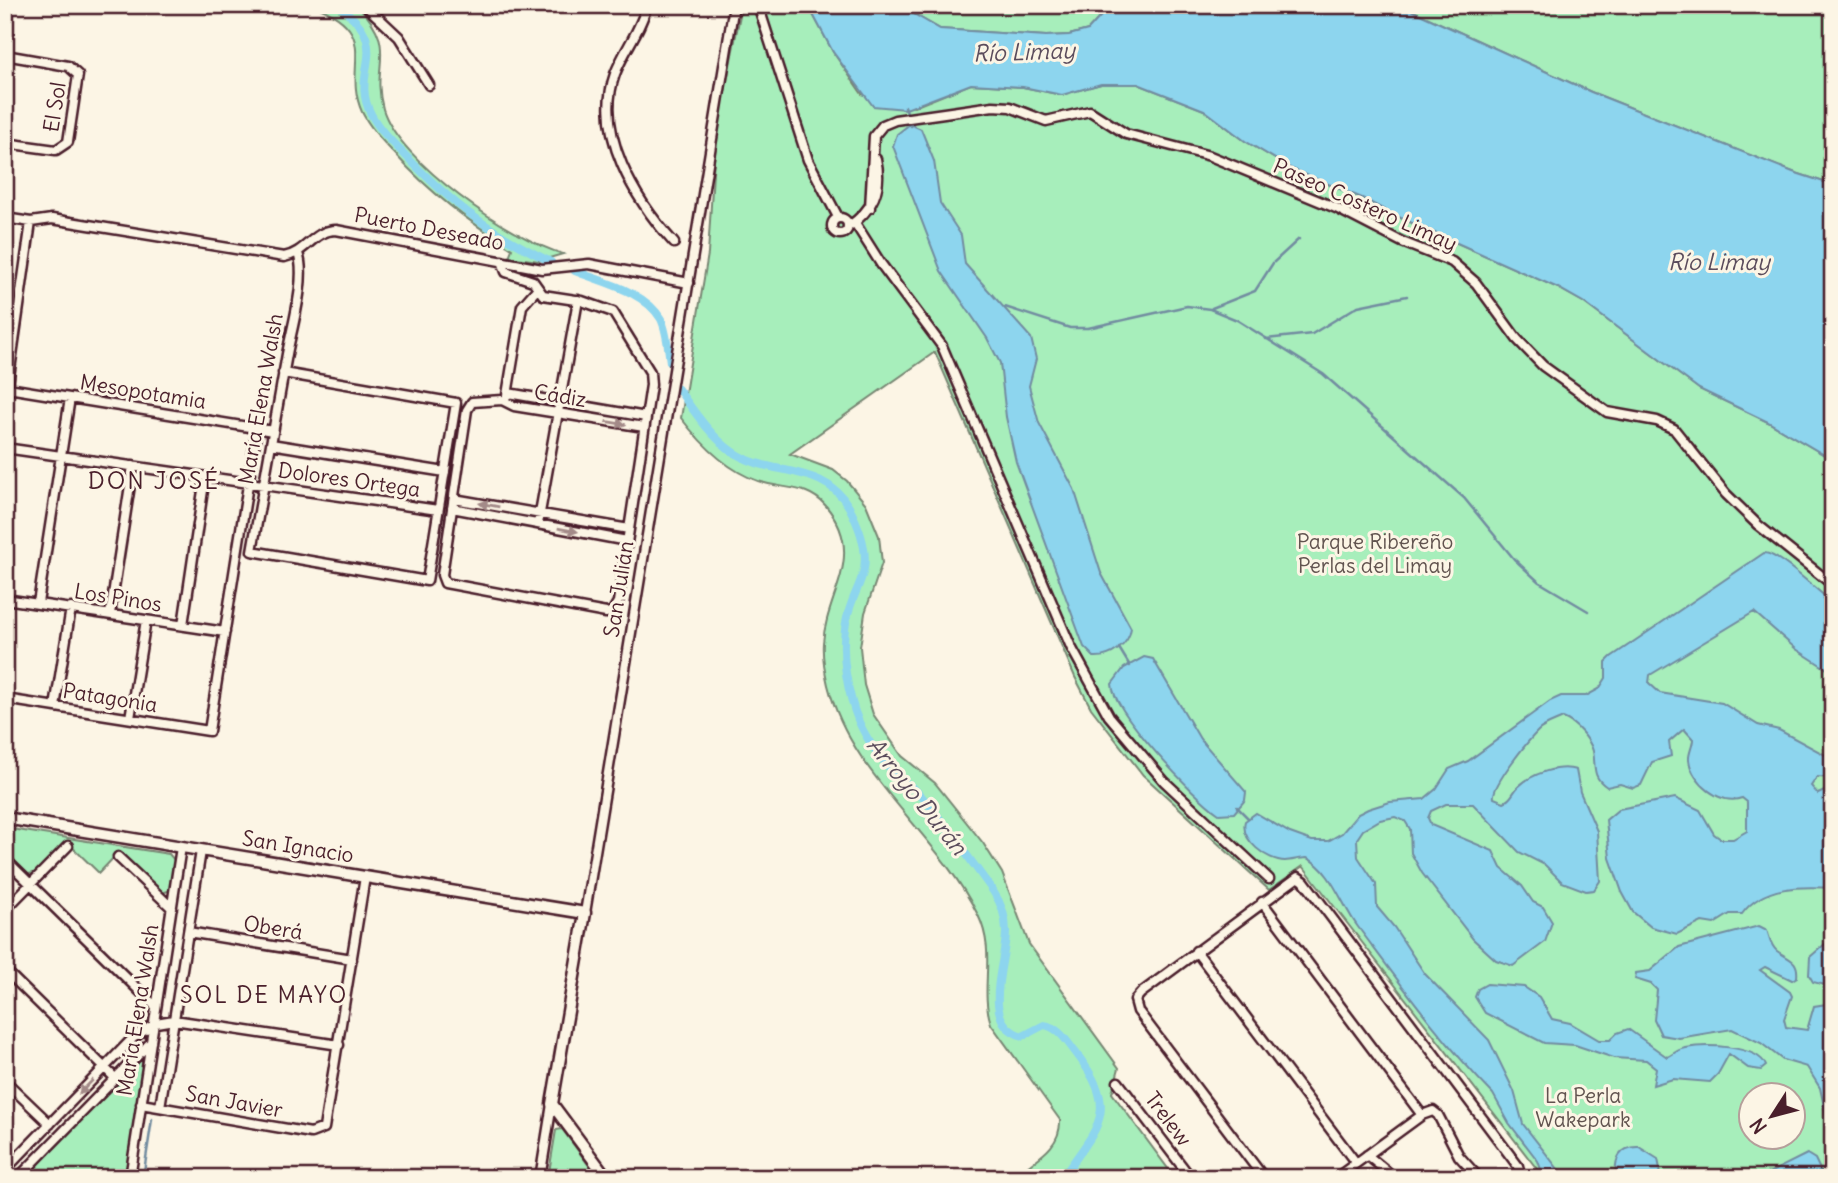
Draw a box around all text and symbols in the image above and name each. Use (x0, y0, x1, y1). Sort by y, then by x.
water label: Río Limay (972, 35, 1077, 68)
street label: El Sol (37, 80, 72, 134)
street label: Paseo Costero Limay (1269, 152, 1461, 257)
street label: Puerto Deseado (352, 201, 506, 256)
water label: Río Limay (1668, 247, 1772, 276)
street label: María Elena Walsh (232, 311, 289, 487)
street label: Mesopotamia (78, 368, 208, 415)
street label: Cádiz (532, 378, 588, 413)
one-way arrow (605, 418, 627, 429)
street label: Dolores Ortega (276, 456, 422, 503)
district label: DON JOSÉ (88, 465, 220, 495)
one-way arrow (478, 499, 500, 510)
one-way arrow (557, 525, 579, 536)
park label: Parque Ribereño Perlas del Limay (1297, 528, 1453, 579)
street label: San Julián (598, 539, 639, 639)
street label: Los Pinos (72, 577, 164, 618)
street label: Patagonia (61, 677, 159, 718)
water label: Arroyo Durán (861, 731, 974, 861)
street label: San Ignacio (240, 824, 356, 869)
street label: Oberá (242, 910, 305, 945)
street label: María Elena Walsh (111, 922, 164, 1098)
district label: SOL DE MAYO (180, 980, 348, 1009)
one-way arrow (78, 1078, 94, 1095)
street label: San Javier (183, 1080, 285, 1123)
park label: La Perla Wakepark (1535, 1082, 1631, 1133)
north arrow (1736, 1082, 1806, 1152)
street label: Trelew (1139, 1086, 1198, 1151)
text: N (1745, 1114, 1772, 1138)

